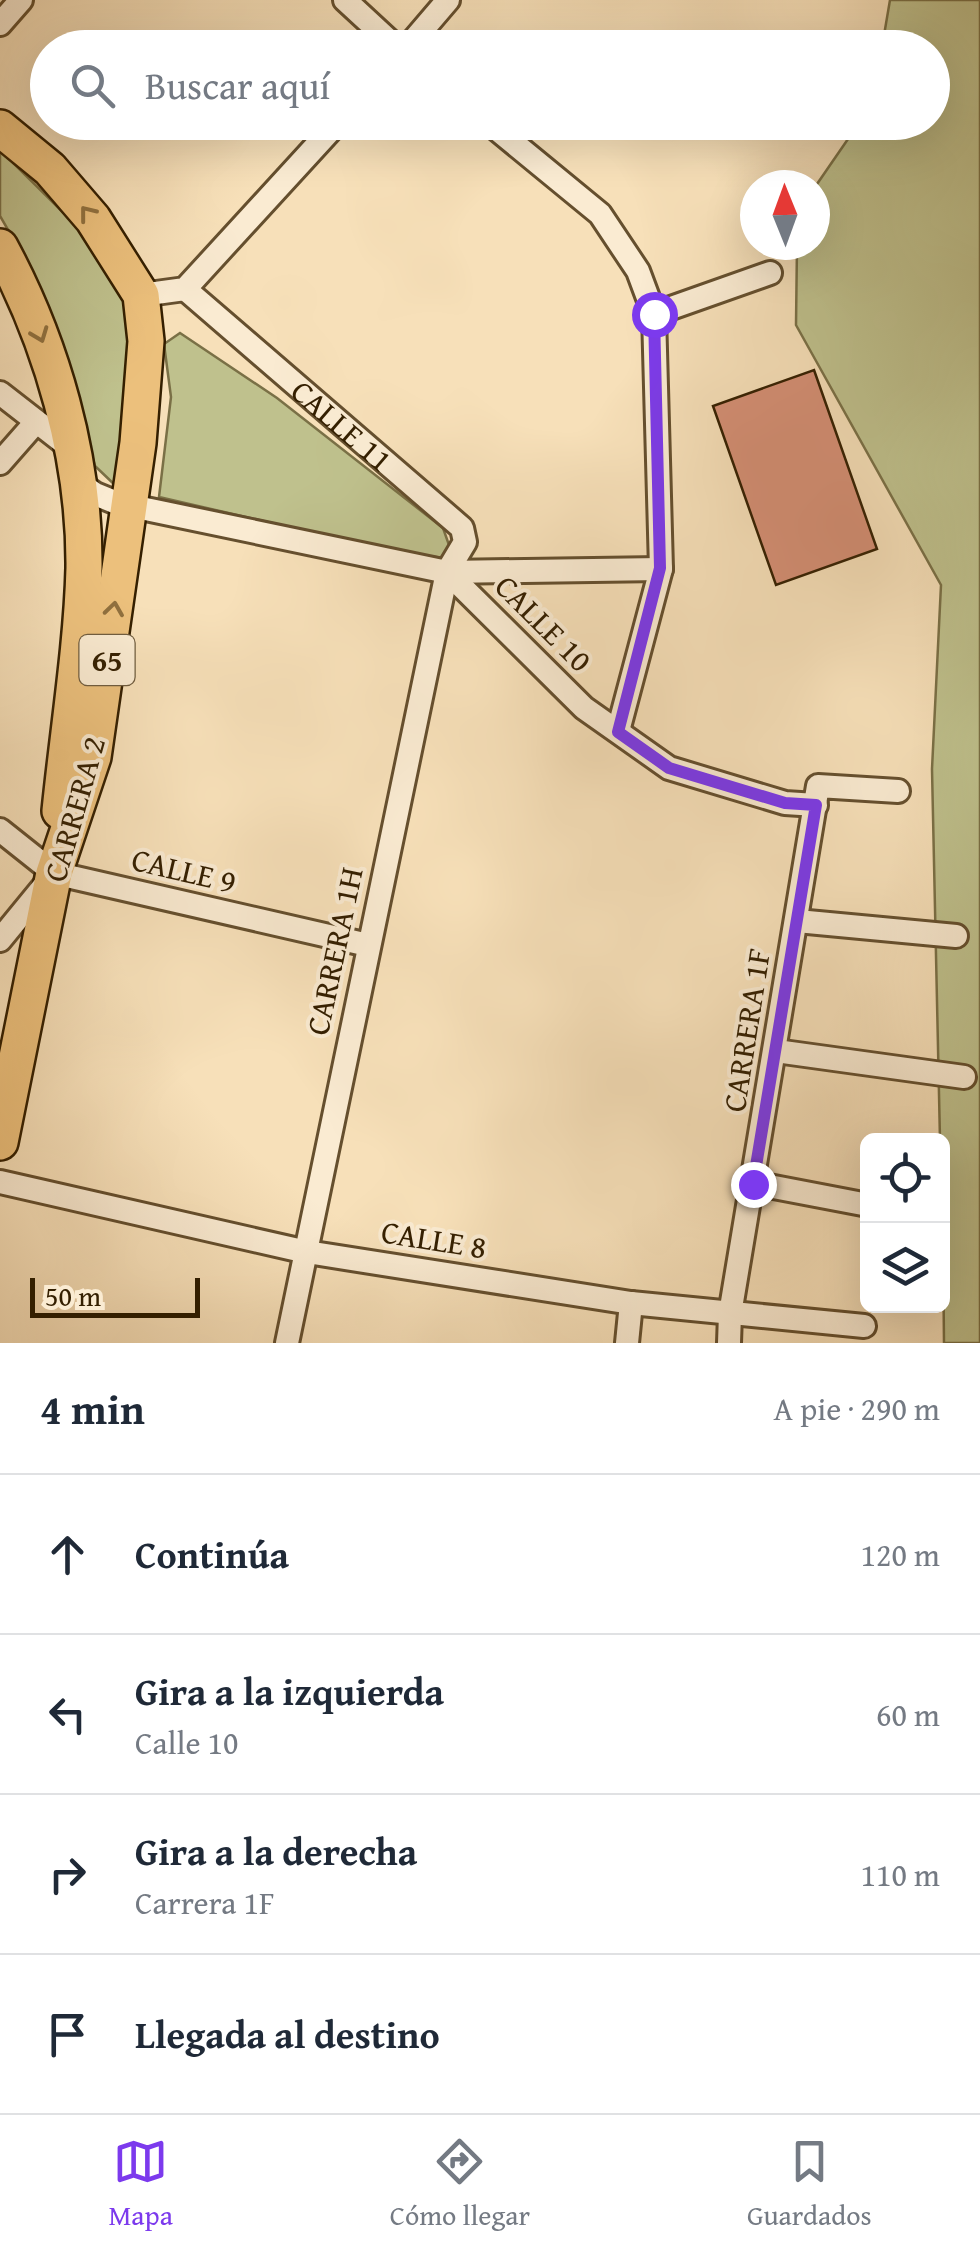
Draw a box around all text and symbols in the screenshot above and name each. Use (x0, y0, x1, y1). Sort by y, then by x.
search box (30, 30, 950, 140)
text: Buscar aquí (145, 57, 330, 113)
icon: search (65, 58, 120, 113)
north arrow (740, 170, 830, 260)
one-way arrow (81, 207, 99, 225)
route start (632, 292, 678, 338)
one-way arrow (28, 326, 49, 343)
street label: CALLE 11 (281, 368, 404, 482)
street label: CALLE 10 (485, 564, 603, 682)
one-way arrow (103, 600, 124, 617)
road number: 65 (80, 635, 134, 685)
street label: CARRERA 2 (31, 731, 117, 887)
street label: CALLE 9 (127, 835, 241, 905)
street label: CARRERA 1H (293, 863, 375, 1039)
street label: CARRERA 1F (710, 945, 782, 1115)
map controls (860, 1133, 950, 1313)
button: locate (860, 1133, 950, 1223)
route end (731, 1162, 777, 1208)
street label: CALLE 8 (378, 1208, 490, 1270)
button: layers (860, 1223, 950, 1313)
scale bar (30, 1273, 200, 1318)
text: 50 m (45, 1275, 101, 1316)
text: 4 min (40, 1378, 145, 1439)
text: A pie · 290 m (773, 1385, 940, 1432)
text: Continúa (135, 1526, 289, 1582)
icon: ahead (40, 1527, 95, 1582)
text: 120 m (861, 1531, 940, 1578)
text: Gira a la izquierda (135, 1663, 444, 1719)
icon: left (40, 1687, 95, 1742)
text: 60 m (876, 1691, 940, 1738)
text: Calle 10 (135, 1719, 238, 1766)
text: Gira a la derecha (135, 1823, 417, 1879)
icon: right (40, 1847, 95, 1902)
text: 110 m (861, 1851, 940, 1898)
text: Carrera 1F (135, 1879, 274, 1926)
text: Llegada al destino (135, 2006, 440, 2062)
icon: arrive (40, 2007, 95, 2062)
tab: Mapa (108, 2134, 173, 2235)
tab: Cómo llegar (390, 2134, 530, 2235)
tab: Guardados (747, 2134, 872, 2235)

